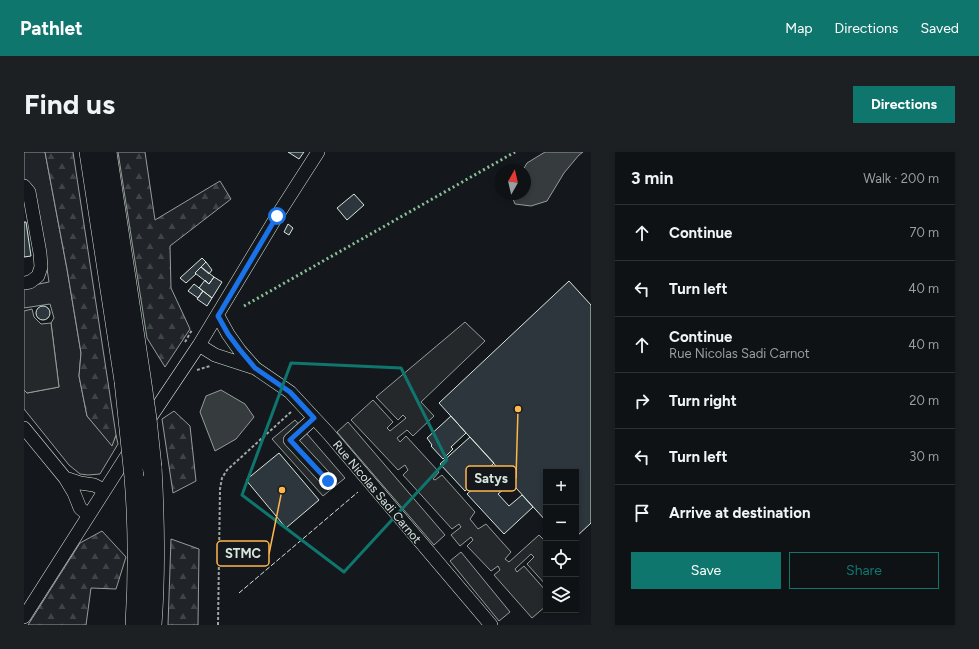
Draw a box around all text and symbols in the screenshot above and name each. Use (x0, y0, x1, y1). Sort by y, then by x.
text: Pathlet (20, 17, 83, 40)
text: Map (785, 20, 813, 37)
text: Directions (835, 20, 898, 37)
text: Saved (920, 20, 959, 37)
button: Directions (853, 86, 955, 123)
text: Find us (24, 87, 115, 121)
north arrow (495, 164, 531, 200)
text: 3 min (631, 168, 673, 188)
text: Walk · 200 m (863, 171, 939, 186)
route start (268, 207, 286, 225)
icon: ahead (631, 222, 653, 244)
text: Continue (669, 224, 732, 242)
text: 70 m (909, 225, 939, 240)
icon: left (631, 278, 653, 300)
text: Turn left (669, 280, 727, 298)
text: 40 m (908, 281, 939, 296)
text: Continue (669, 328, 732, 346)
icon: ahead (631, 334, 653, 356)
text: 40 m (908, 337, 939, 352)
text: Rue Nicolas Sadi Carnot (669, 346, 810, 361)
icon: right (631, 390, 653, 412)
text: Turn right (669, 392, 737, 410)
text: 20 m (909, 393, 939, 408)
street label: Rue Nicolas Sadi Carnot (330, 438, 424, 547)
icon: left (631, 446, 653, 468)
text: Turn left (669, 448, 727, 466)
text: 30 m (909, 449, 939, 464)
callout: Satys (466, 466, 516, 491)
map controls (543, 469, 579, 613)
button: + (543, 469, 579, 505)
text: Satys (474, 471, 508, 486)
route end (319, 472, 337, 490)
icon: arrive (631, 502, 653, 524)
text: Arrive at destination (669, 504, 810, 522)
button: − (543, 505, 579, 541)
callout: STMC (217, 541, 269, 566)
button: locate (543, 541, 579, 577)
text: STMC (225, 546, 262, 561)
button: Save (631, 552, 781, 589)
button: Share (789, 552, 939, 589)
button: layers (543, 577, 579, 613)

